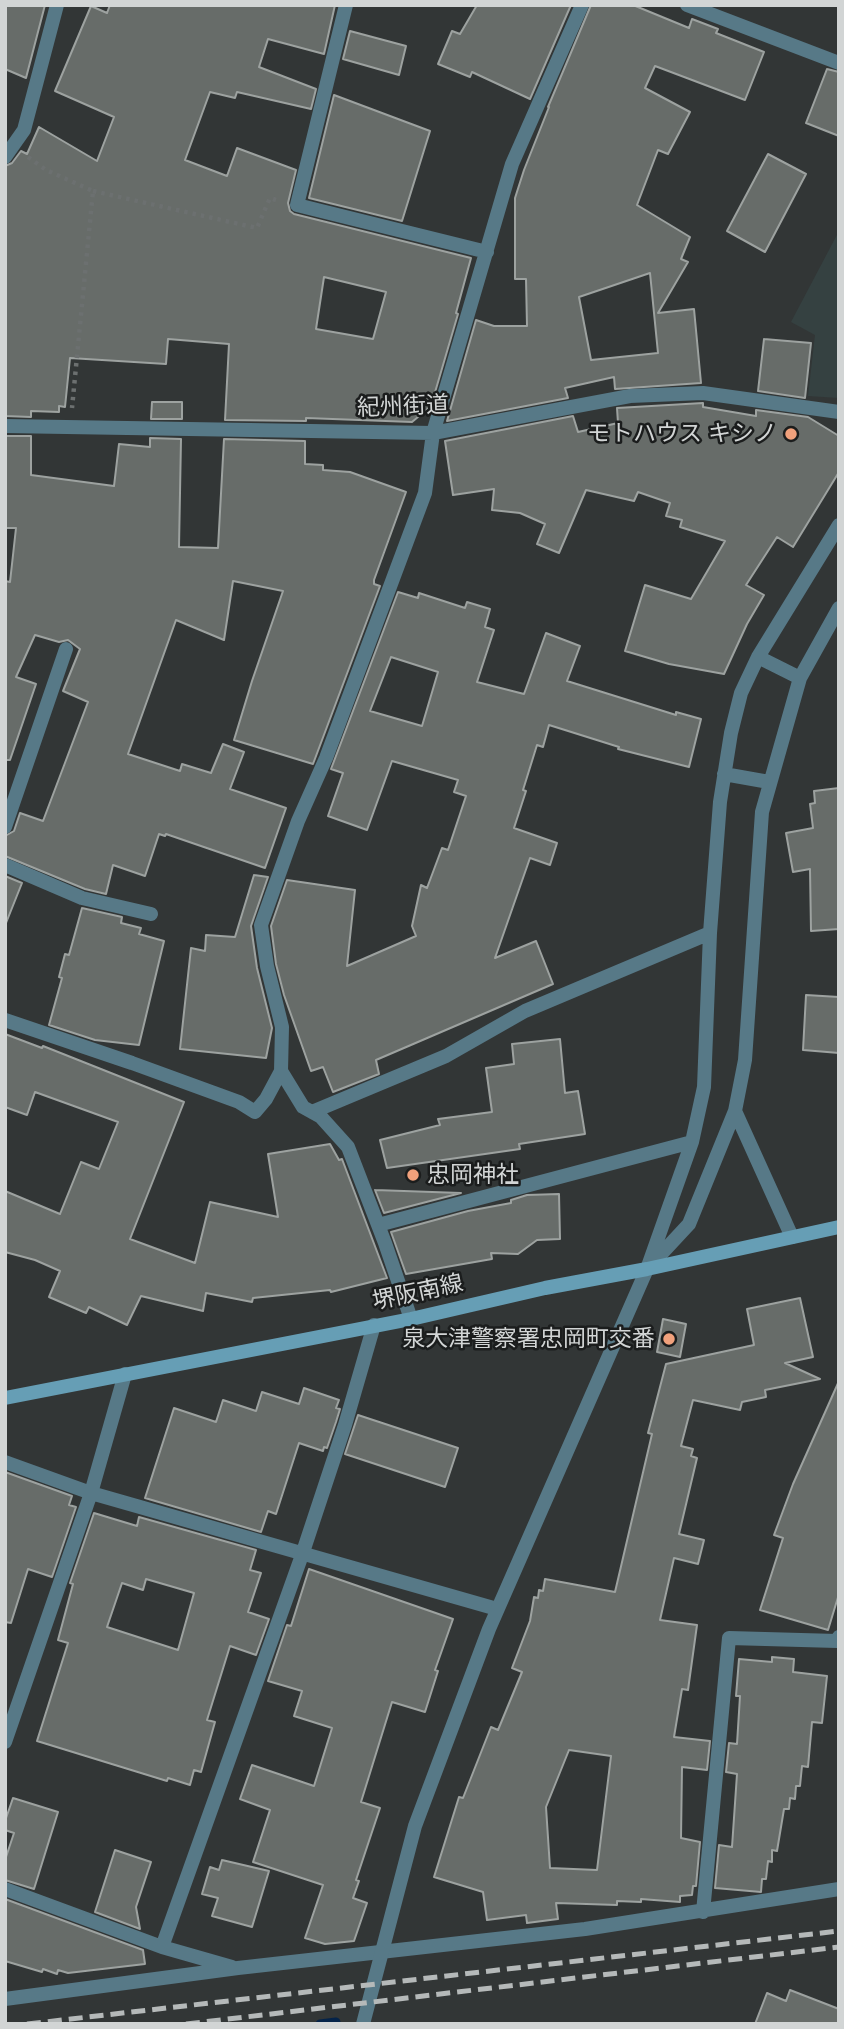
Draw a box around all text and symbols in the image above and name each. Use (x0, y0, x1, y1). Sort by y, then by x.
street label: 紀州街道 (357, 392, 449, 422)
place label: モトハウス キシノ (587, 420, 777, 448)
marker: モトハウス キシノ (783, 426, 799, 442)
place label: 忠岡神社 (427, 1161, 519, 1189)
marker: 忠岡神社 (405, 1167, 421, 1183)
street label: 堺阪南線 (370, 1270, 466, 1316)
place label: 泉大津警察署忠岡町交番 (402, 1325, 655, 1353)
marker: 泉大津警察署忠岡町交番 (661, 1331, 677, 1347)

